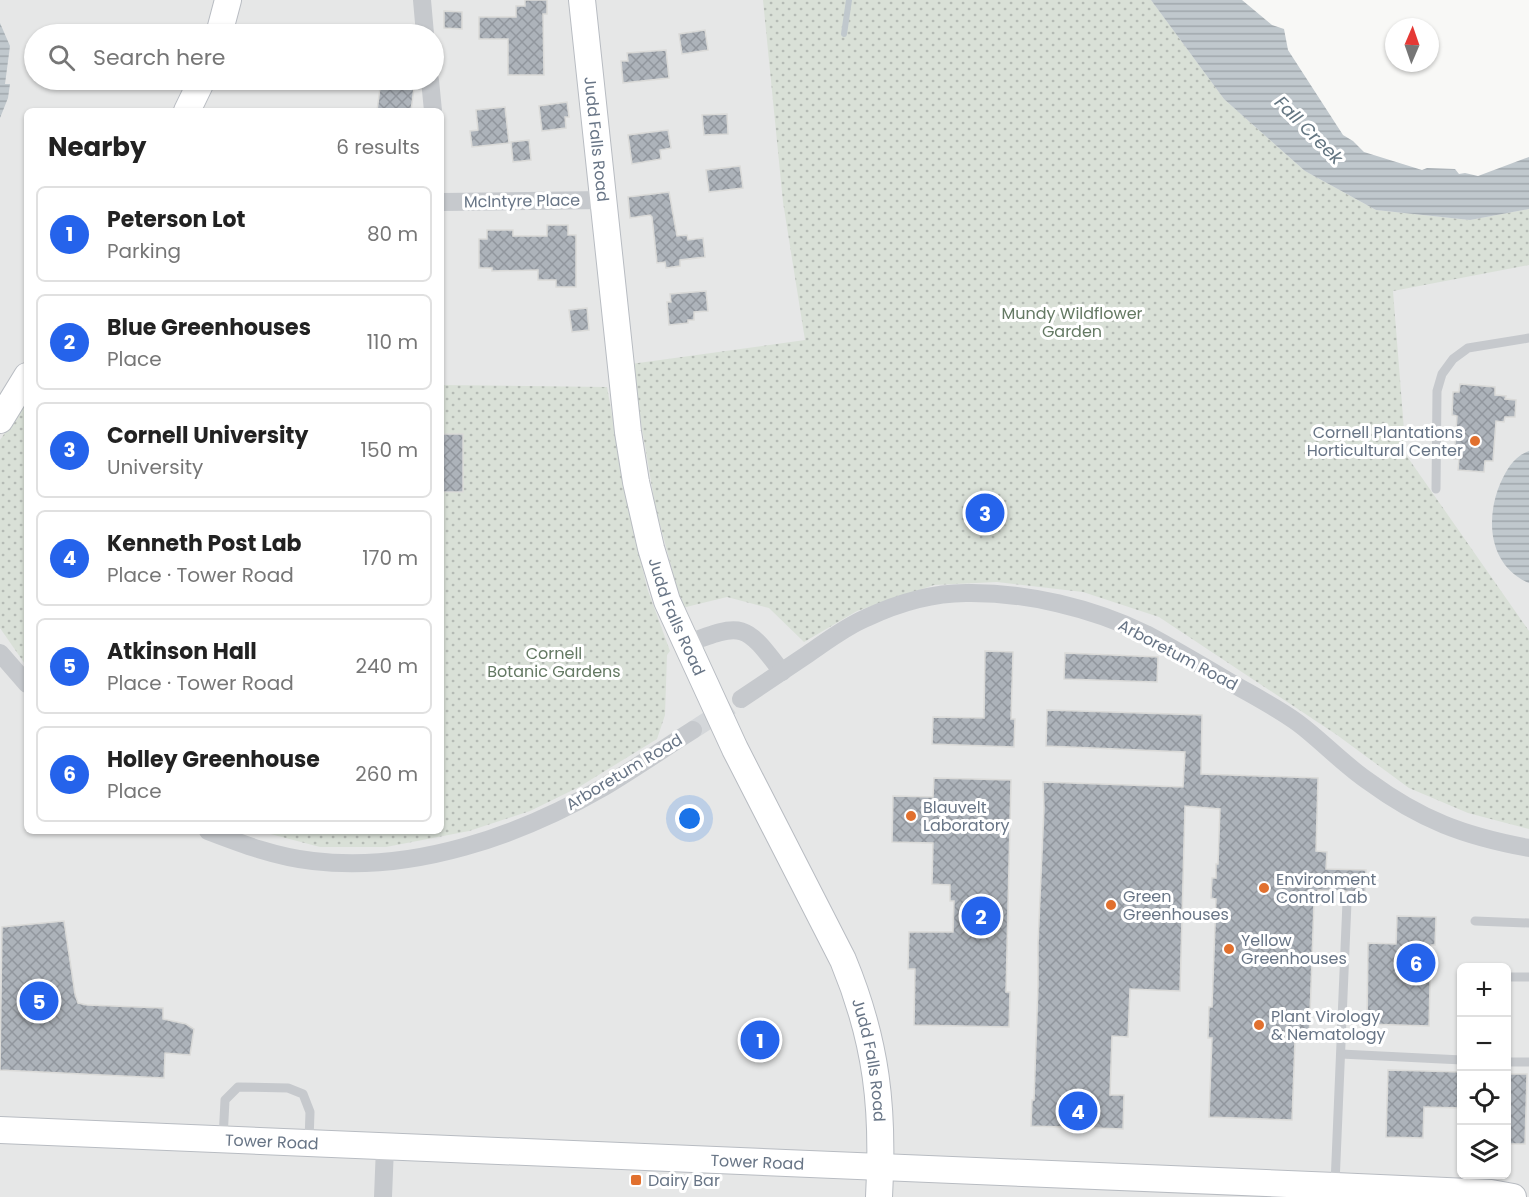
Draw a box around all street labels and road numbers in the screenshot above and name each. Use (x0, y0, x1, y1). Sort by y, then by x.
street label: Judd Falls Road (579, 75, 615, 203)
street label: McIntyre Place (464, 188, 580, 214)
street label: Judd Falls Road (643, 555, 711, 679)
street label: Arboretum Road (1114, 614, 1242, 696)
street label: Arboretum Road (561, 728, 687, 816)
street label: Judd Falls Road (846, 995, 891, 1122)
street label: Tower Road (224, 1128, 319, 1155)
street label: Tower Road (710, 1148, 805, 1175)

